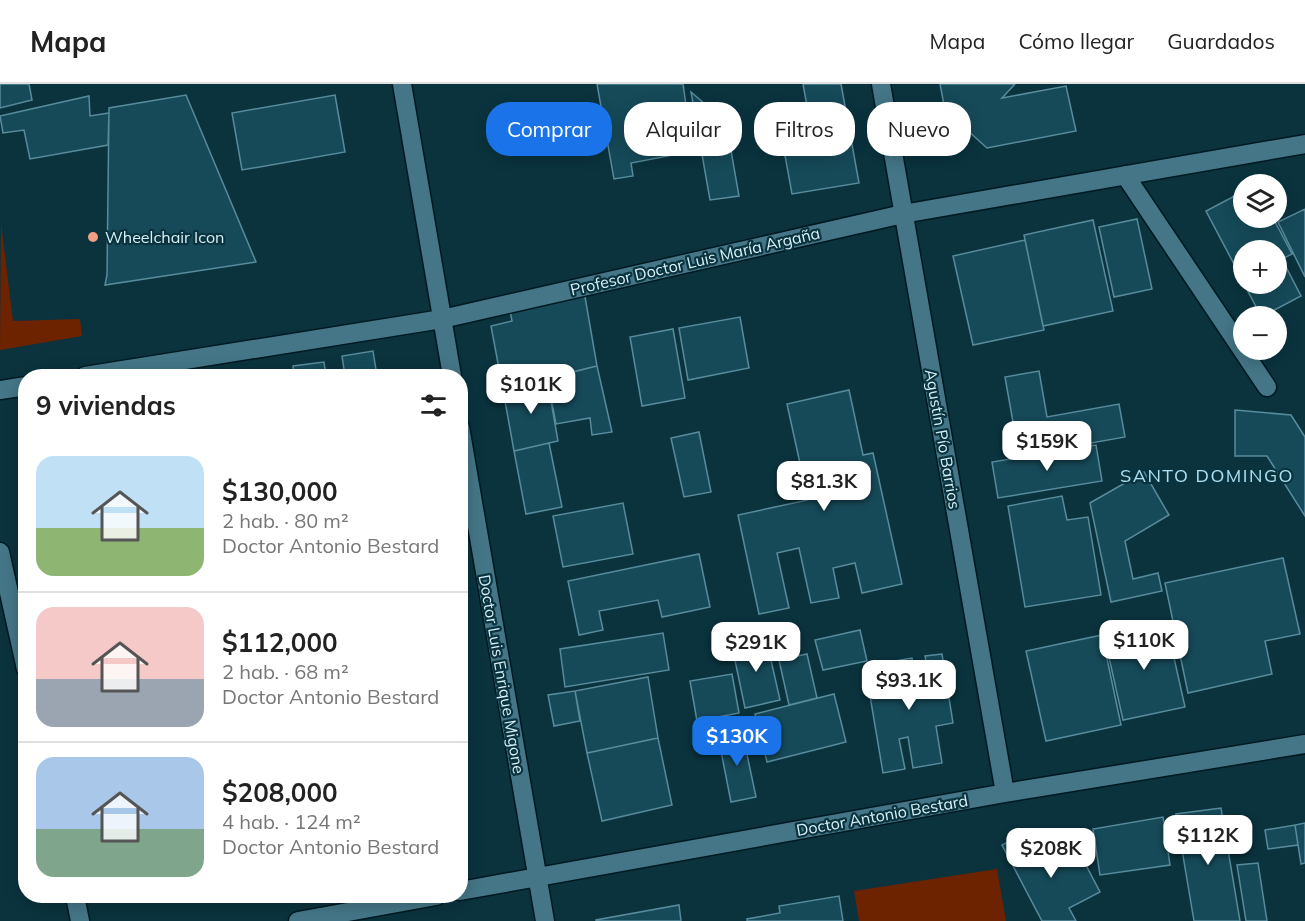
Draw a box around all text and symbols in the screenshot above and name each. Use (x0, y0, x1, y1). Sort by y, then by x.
text: Mapa (30, 24, 106, 59)
text: Mapa (930, 28, 985, 54)
text: Cómo llegar (1018, 28, 1134, 54)
text: Guardados (1167, 28, 1275, 54)
chip: Comprar (486, 102, 612, 156)
chip: Alquilar (624, 102, 742, 156)
chip: Filtros (754, 102, 855, 156)
chip: Nuevo (867, 102, 971, 156)
map controls (1233, 174, 1287, 360)
button: layers (1233, 174, 1287, 228)
street label: Profesor Doctor Luis María Argaña (568, 222, 822, 300)
place label: Wheelchair Icon (105, 227, 225, 247)
marker: Wheelchair Icon (86, 230, 100, 244)
button: + (1233, 240, 1287, 294)
button: − (1233, 306, 1287, 360)
pin: $101K (489, 364, 573, 415)
street label: Agustín Pío Barrios (921, 367, 965, 511)
text: $101K (500, 371, 562, 396)
text: 9 viviendas (36, 389, 176, 422)
icon: filters (417, 389, 450, 422)
pin: $159K (1005, 421, 1089, 472)
text: $159K (1016, 428, 1078, 453)
pin: $81.3K (775, 461, 873, 512)
district label: SANTO DOMINGO (1120, 464, 1294, 487)
text: $81.3K (791, 468, 857, 493)
text: $130,000 (222, 475, 338, 508)
icon: home (84, 480, 156, 552)
text: 2 hab. · 80 m² (222, 508, 349, 533)
text: Doctor Antonio Bestard (222, 533, 439, 558)
street label: Doctor Luis Enrique Migone (475, 573, 529, 775)
pin: $110K (1102, 620, 1186, 671)
pin: $291K (714, 622, 798, 673)
text: $112,000 (222, 626, 338, 659)
text: $110K (1113, 627, 1175, 652)
text: $291K (725, 629, 787, 654)
icon: home (84, 631, 156, 703)
text: 2 hab. · 68 m² (222, 659, 349, 684)
pin: $93.1K (860, 660, 958, 711)
text: $93.1K (876, 667, 942, 692)
text: Doctor Antonio Bestard (222, 684, 439, 709)
pin: $130K (695, 716, 779, 767)
text: $130K (706, 723, 768, 748)
text: $208,000 (222, 776, 338, 809)
icon: home (84, 781, 156, 853)
street label: Doctor Antonio Bestard (795, 790, 969, 840)
text: 4 hab. · 124 m² (222, 809, 361, 834)
pin: $112K (1166, 815, 1250, 866)
text: $112K (1177, 822, 1239, 847)
pin: $208K (1009, 828, 1093, 879)
text: Doctor Antonio Bestard (222, 834, 439, 859)
text: $208K (1020, 835, 1082, 860)

